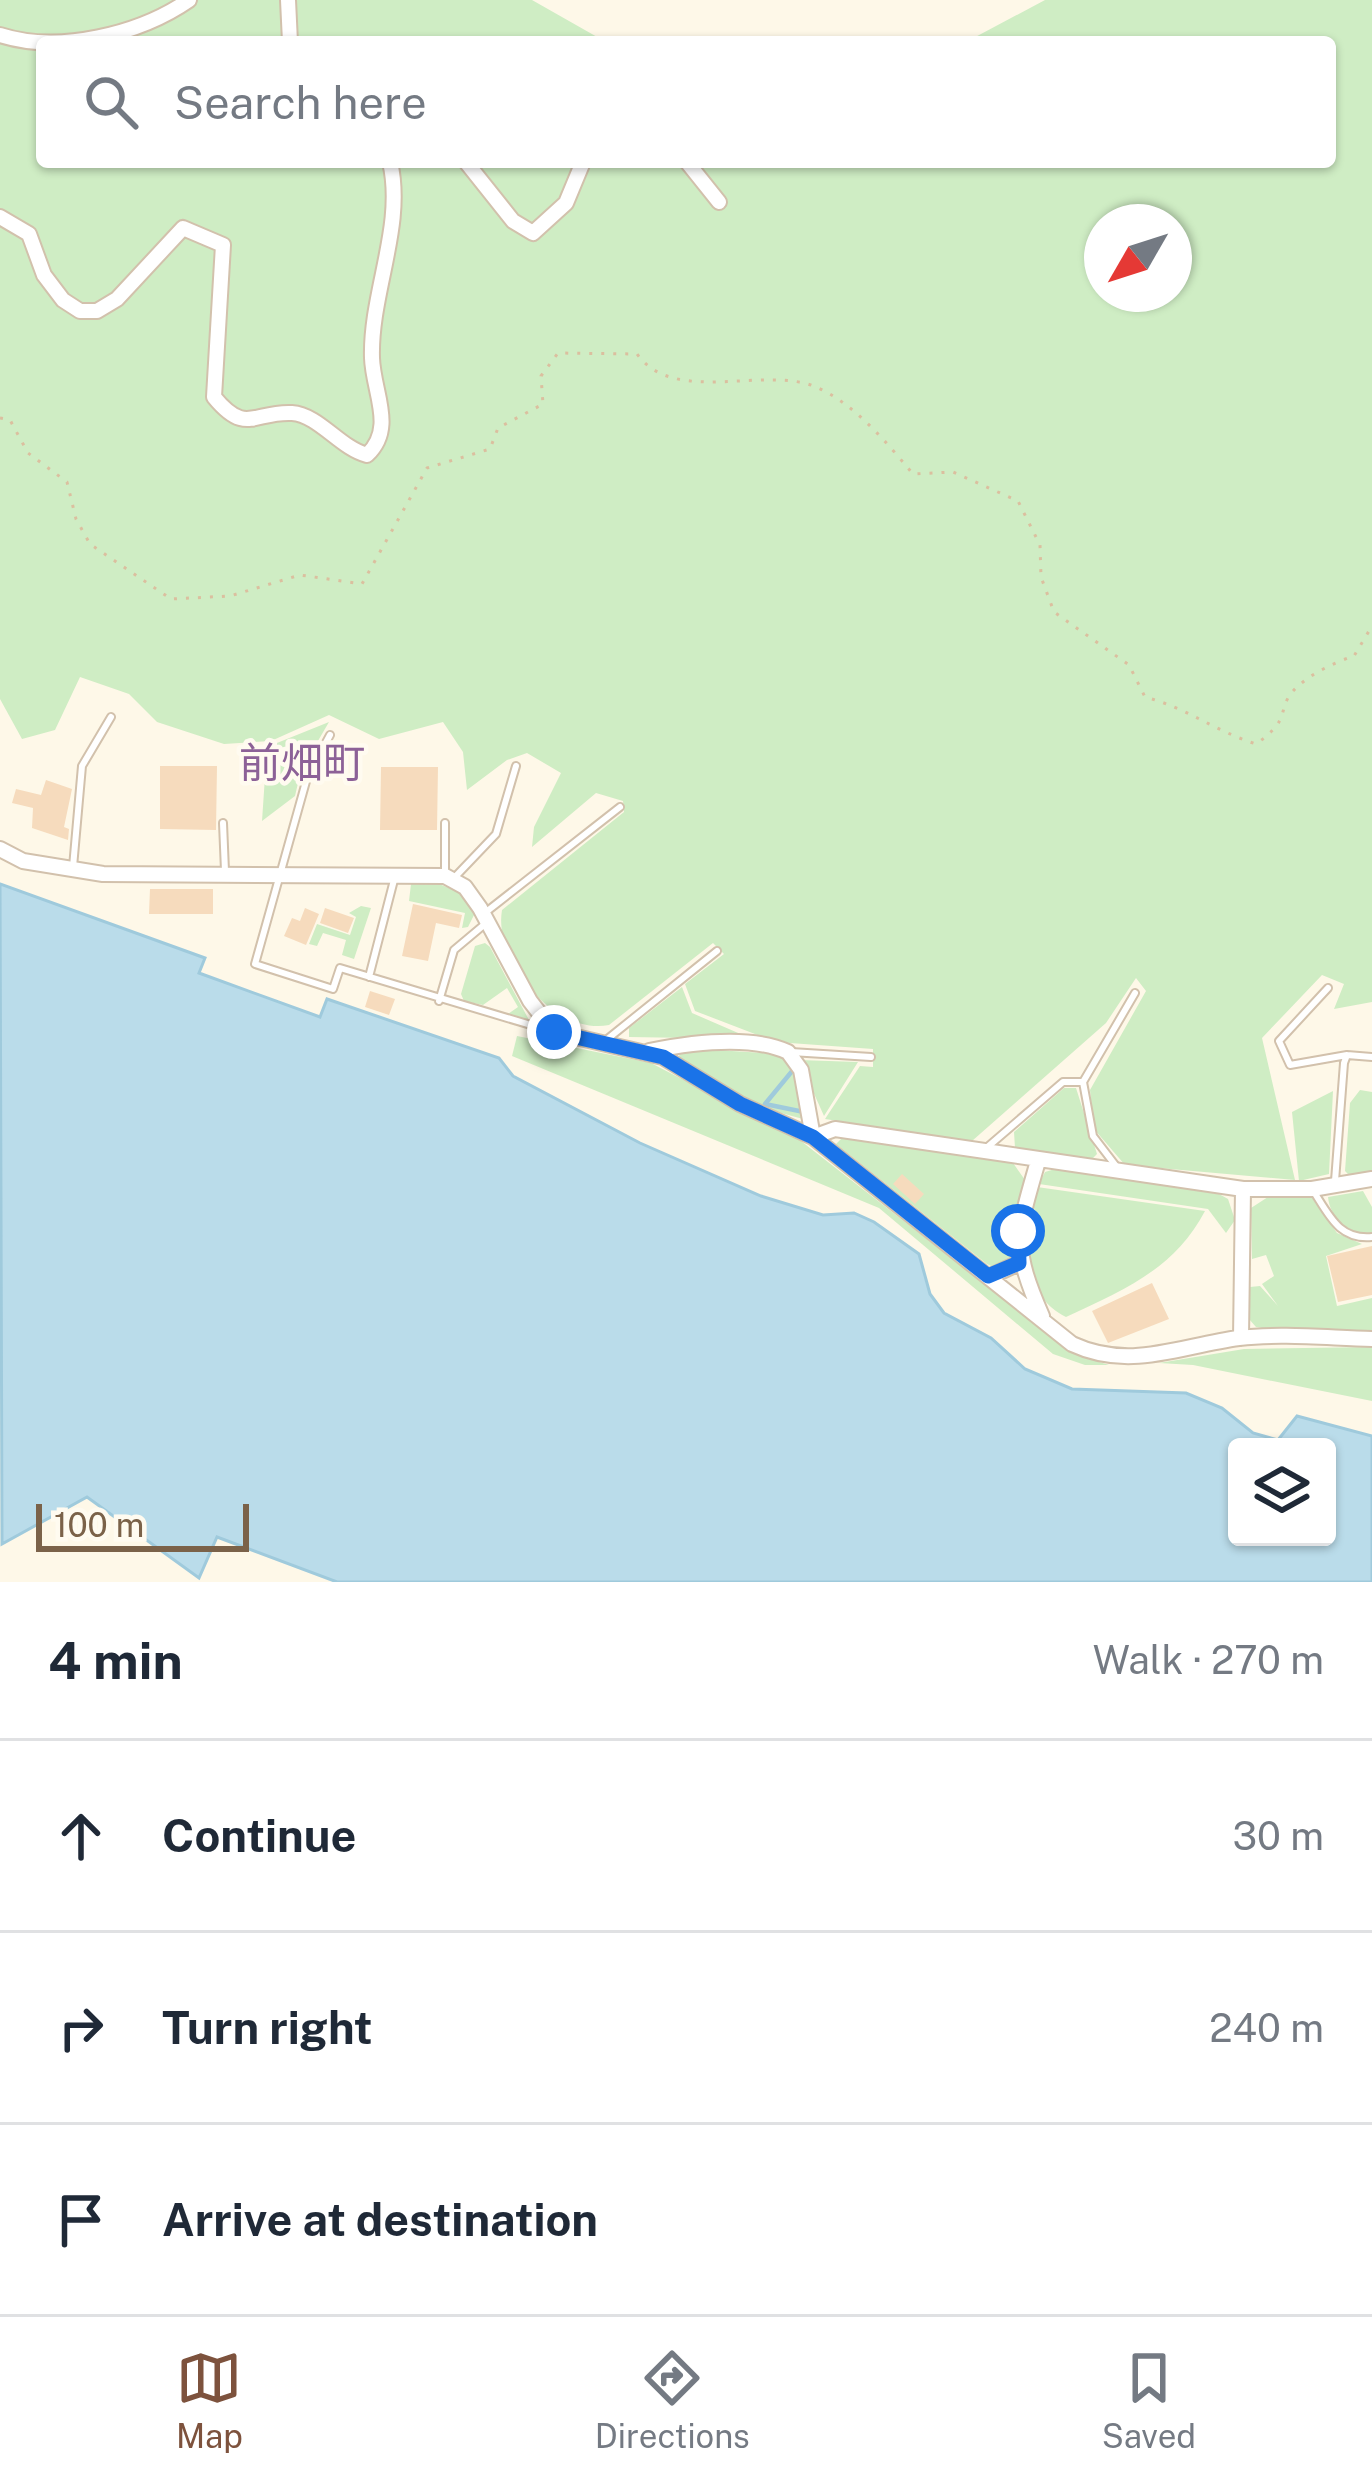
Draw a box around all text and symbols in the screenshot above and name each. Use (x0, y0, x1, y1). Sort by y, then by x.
search box (36, 36, 1336, 168)
icon: search (78, 69, 144, 135)
text: Search here (174, 76, 427, 129)
north arrow (1084, 204, 1192, 312)
district label: 前畑町 (239, 738, 365, 787)
route end (527, 1005, 581, 1059)
route start (991, 1204, 1045, 1258)
map controls (1228, 1438, 1336, 1546)
button: layers (1228, 1438, 1336, 1546)
scale bar (36, 1498, 249, 1551)
text: 100 m (54, 1506, 144, 1544)
text: 4 min (48, 1631, 183, 1690)
text: Walk · 270 m (1093, 1637, 1324, 1683)
icon: ahead (48, 1803, 114, 1869)
text: Continue (162, 1809, 356, 1862)
text: 30 m (1233, 1813, 1324, 1859)
icon: right (48, 1995, 114, 2061)
text: Turn right (162, 2001, 373, 2054)
text: 240 m (1209, 2005, 1324, 2051)
icon: arrive (48, 2187, 114, 2253)
text: Arrive at destination (162, 2193, 598, 2246)
tab: Map (176, 2345, 243, 2455)
tab: Directions (595, 2345, 750, 2455)
tab: Saved (1102, 2345, 1196, 2455)

